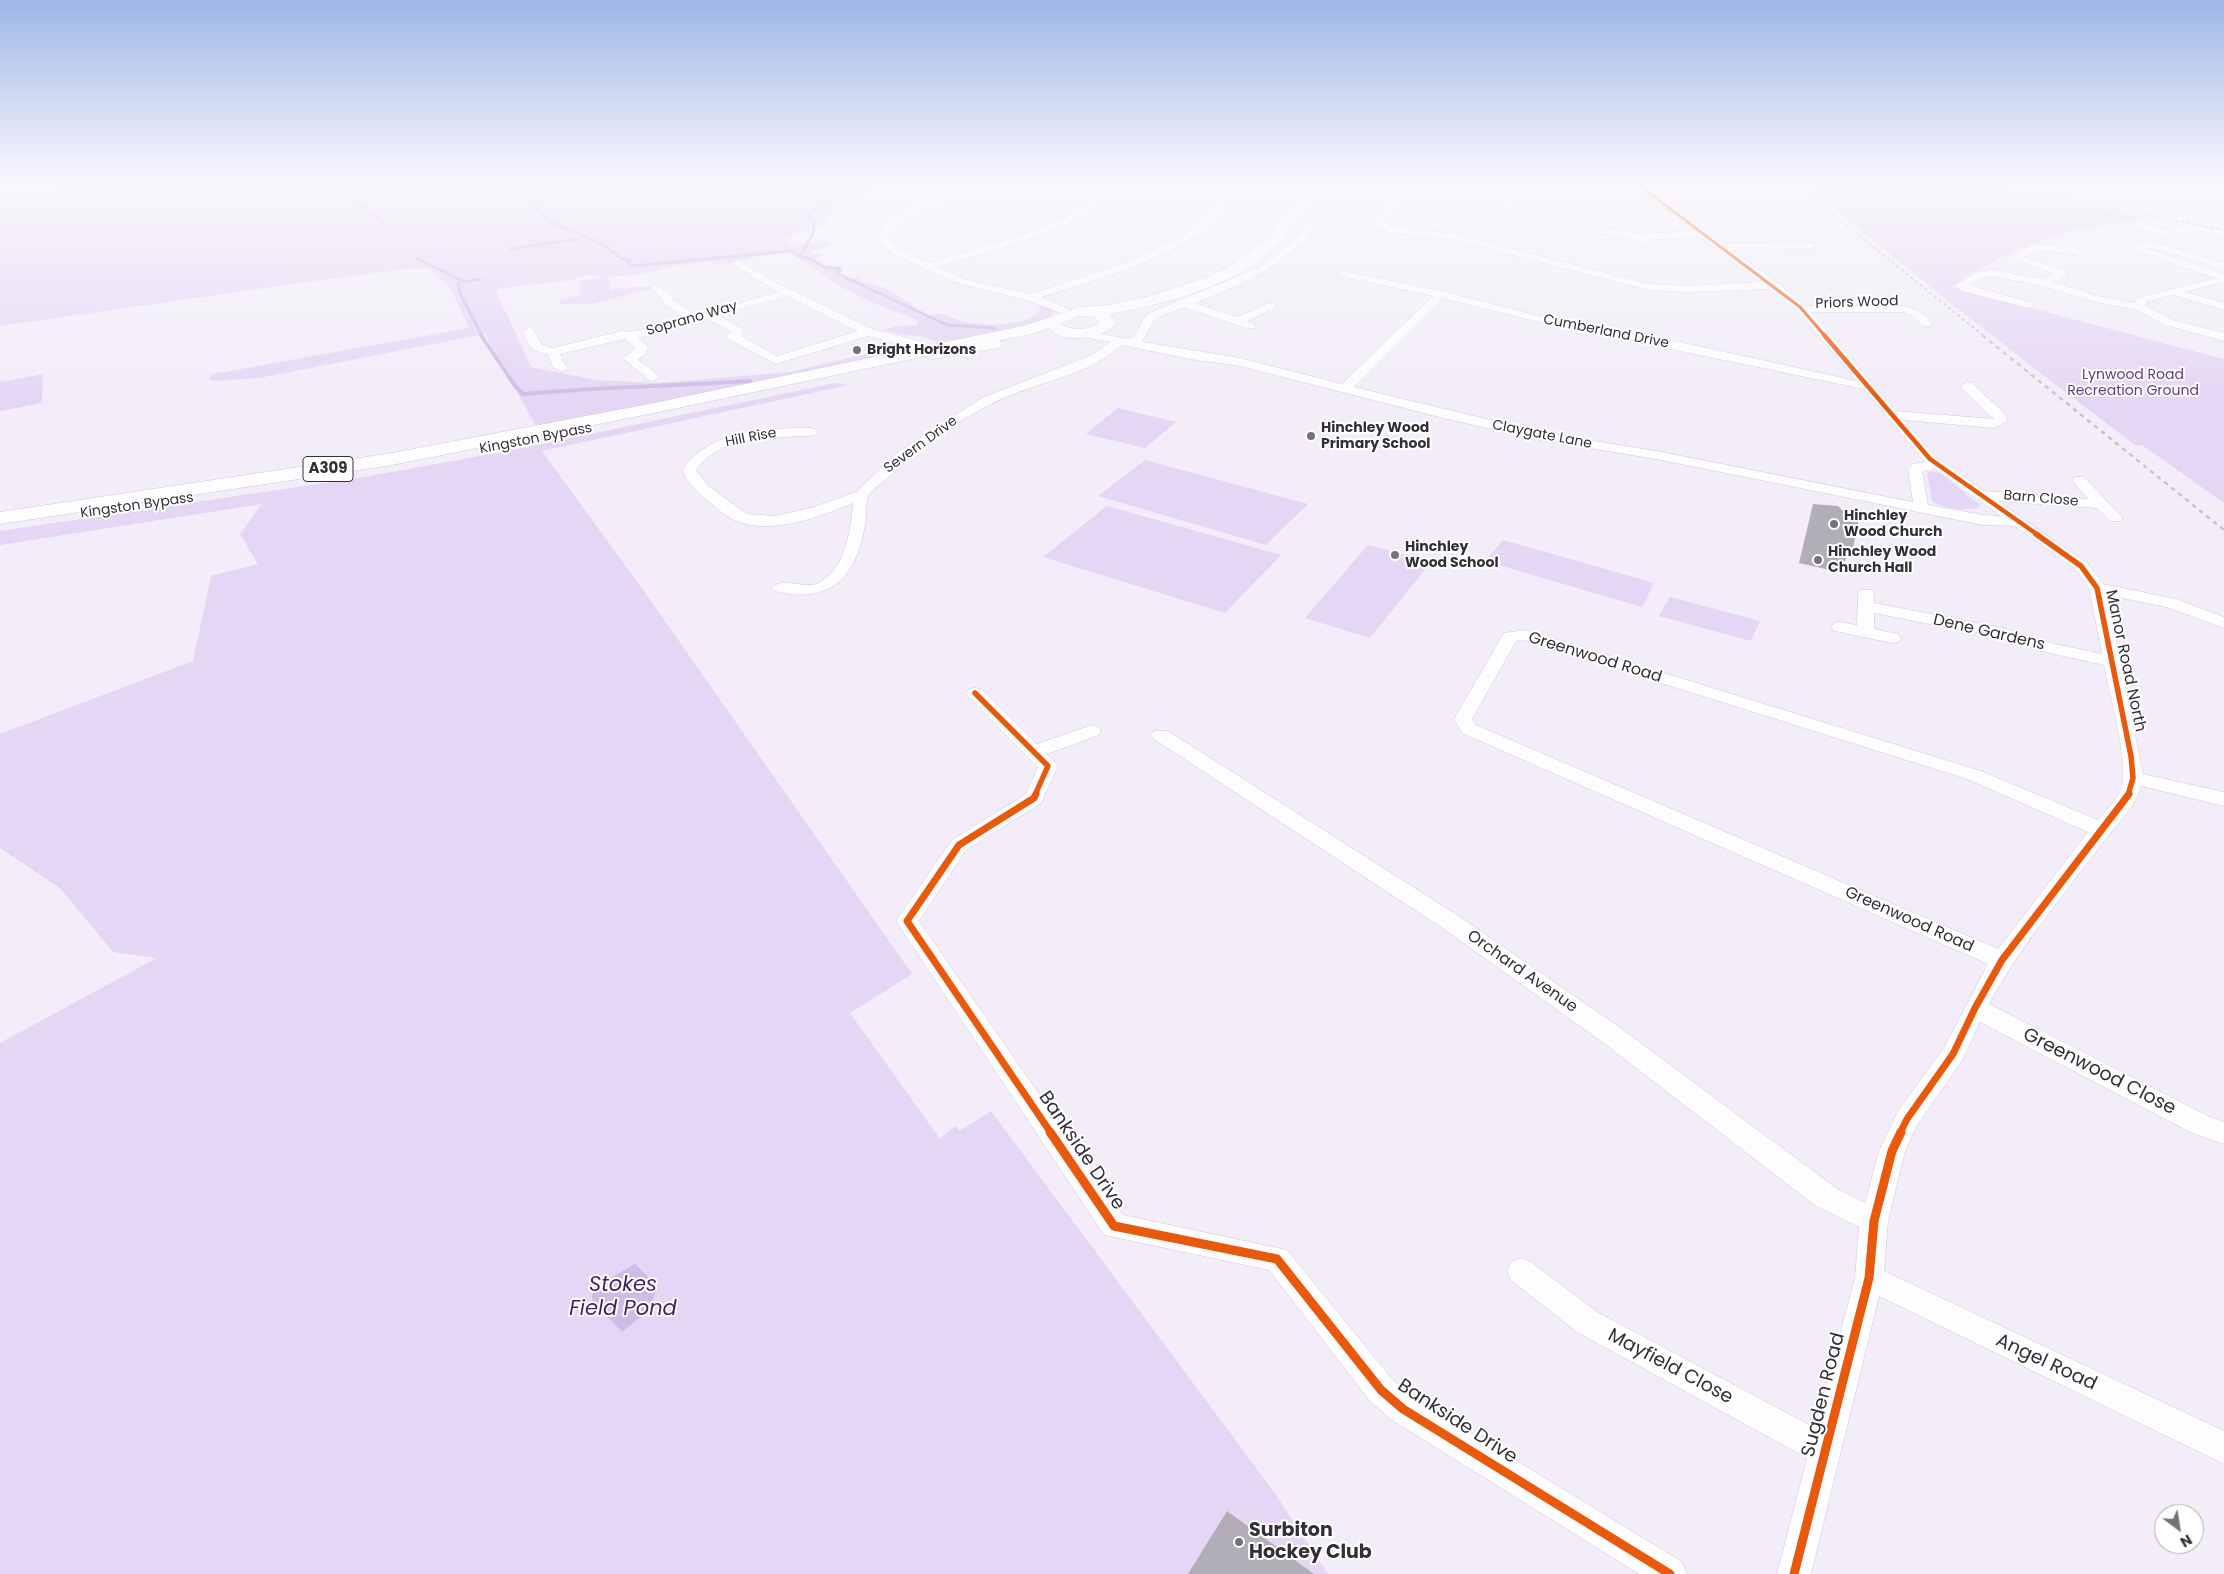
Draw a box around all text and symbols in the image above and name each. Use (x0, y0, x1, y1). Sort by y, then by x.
street label: Priors Wood (1815, 293, 1899, 313)
street label: Soprano Way (645, 298, 739, 340)
street label: Cumberland Drive (1542, 312, 1670, 352)
place label: Bright Horizons (867, 342, 976, 358)
marker: Bright Horizons (851, 344, 863, 356)
park label: Lynwood Road Recreation Ground (2067, 367, 2199, 400)
street label: Severn Drive (881, 413, 961, 477)
street label: Claygate Lane (1491, 417, 1593, 453)
street label: Kingston Bypass (478, 420, 594, 458)
place label: Hinchley Wood Primary School (1321, 420, 1430, 452)
street label: Hill Rise (724, 425, 778, 451)
marker: Hinchley Wood Primary School (1305, 430, 1317, 442)
road number: A309 (303, 456, 353, 482)
street label: Barn Close (2003, 487, 2079, 511)
street label: Kingston Bypass (79, 490, 195, 522)
place label: Hinchley Wood Church (1844, 508, 1942, 540)
marker: Hinchley Wood Church (1828, 518, 1840, 530)
place label: Hinchley Wood School (1405, 539, 1499, 572)
place label: Hinchley Wood Church Hall (1828, 544, 1936, 576)
marker: Hinchley Wood School (1389, 549, 1401, 561)
marker: Hinchley Wood Church Hall (1812, 554, 1824, 566)
street label: Manor Road North (2101, 588, 2149, 734)
street label: Dene Gardens (1931, 611, 2047, 655)
street label: Greenwood Road (1526, 629, 1664, 687)
street label: Greenwood Road (1842, 883, 1976, 957)
street label: Orchard Avenue (1463, 927, 1581, 1017)
street label: Greenwood Close (2019, 1024, 2179, 1120)
street label: Bankside Drive (1033, 1087, 1129, 1215)
water label: Stokes Field Pond (569, 1273, 677, 1323)
street label: Mayfield Close (1604, 1324, 1736, 1410)
street label: Sugden Road (1798, 1330, 1850, 1460)
street label: Angel Road (1992, 1330, 2100, 1396)
street label: Bankside Drive (1393, 1375, 1521, 1469)
north arrow (2154, 1504, 2204, 1554)
place label: Surbiton Hockey Club (1249, 1520, 1372, 1564)
text: N (2177, 1530, 2196, 1552)
marker: Surbiton Hockey Club (1233, 1536, 1245, 1548)

